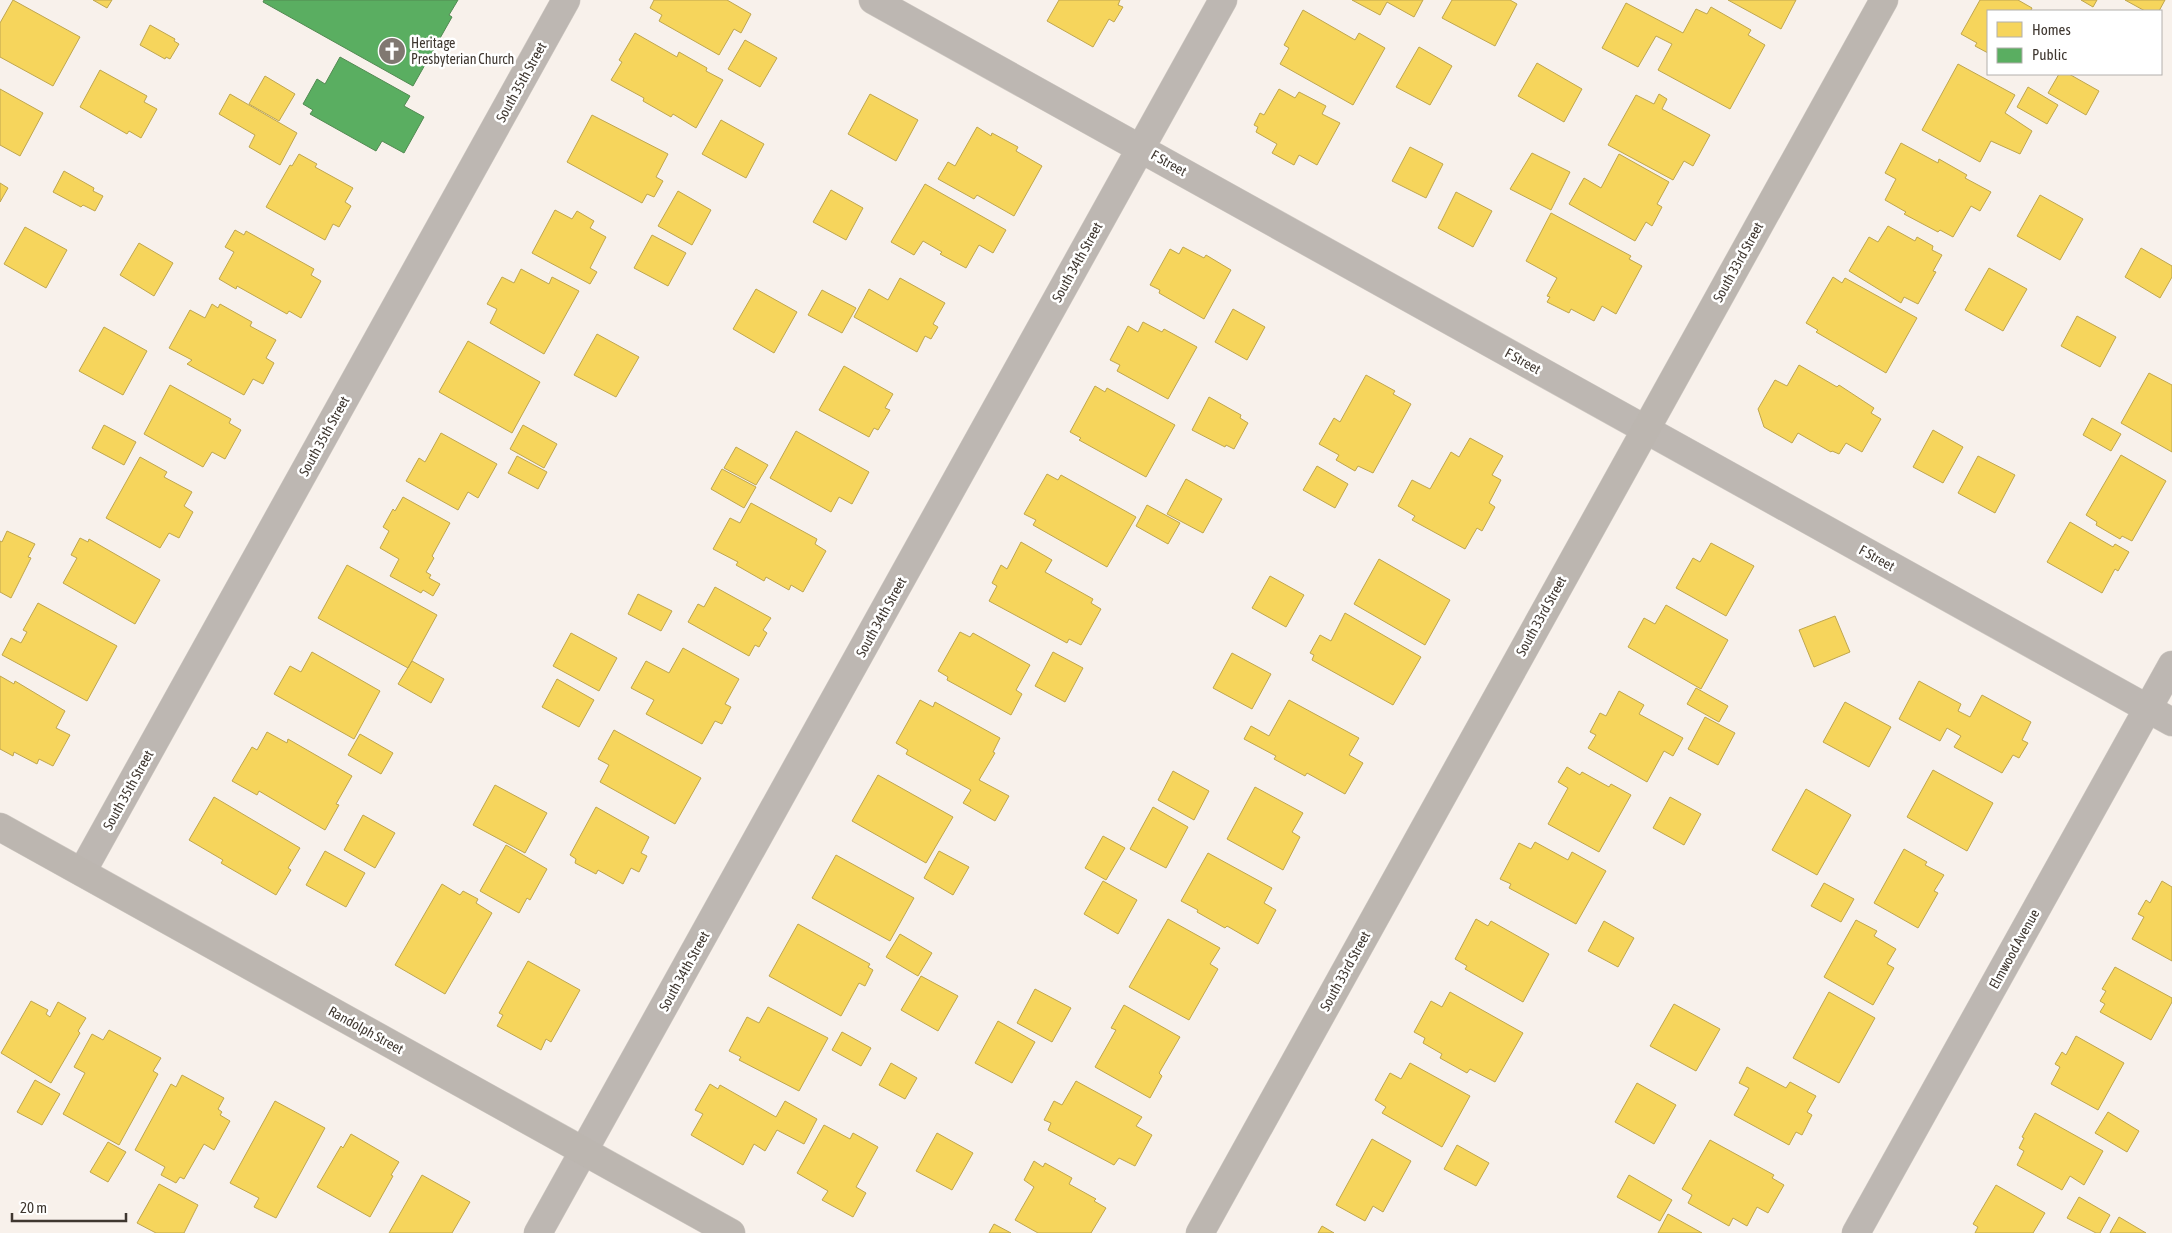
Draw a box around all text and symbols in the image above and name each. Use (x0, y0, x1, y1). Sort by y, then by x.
legend (1987, 10, 2162, 75)
text: Homes (2032, 21, 2071, 38)
place label: Heritage Presbyterian Church (411, 35, 514, 67)
church icon: Heritage Presbyterian Church (377, 36, 407, 66)
street label: South 35th Street (493, 39, 549, 125)
text: Public (2032, 46, 2067, 63)
street label: F Street (1148, 147, 1190, 179)
street label: South 34th Street (1049, 219, 1105, 305)
street label: South 33rd Street (1710, 219, 1766, 305)
street label: F Street (1502, 345, 1544, 377)
street label: South 35th Street (296, 393, 352, 479)
street label: F Street (1856, 542, 1898, 574)
street label: South 33rd Street (1513, 573, 1569, 659)
street label: South 34th Street (853, 574, 909, 660)
street label: South 35th Street (100, 747, 156, 833)
street label: Elmwood Avenue (1986, 906, 2042, 992)
street label: South 34th Street (656, 928, 712, 1014)
street label: South 33rd Street (1317, 928, 1373, 1014)
street label: Randolph Street (326, 1003, 406, 1057)
scale bar (12, 1190, 126, 1222)
text: 20 m (20, 1199, 47, 1216)

